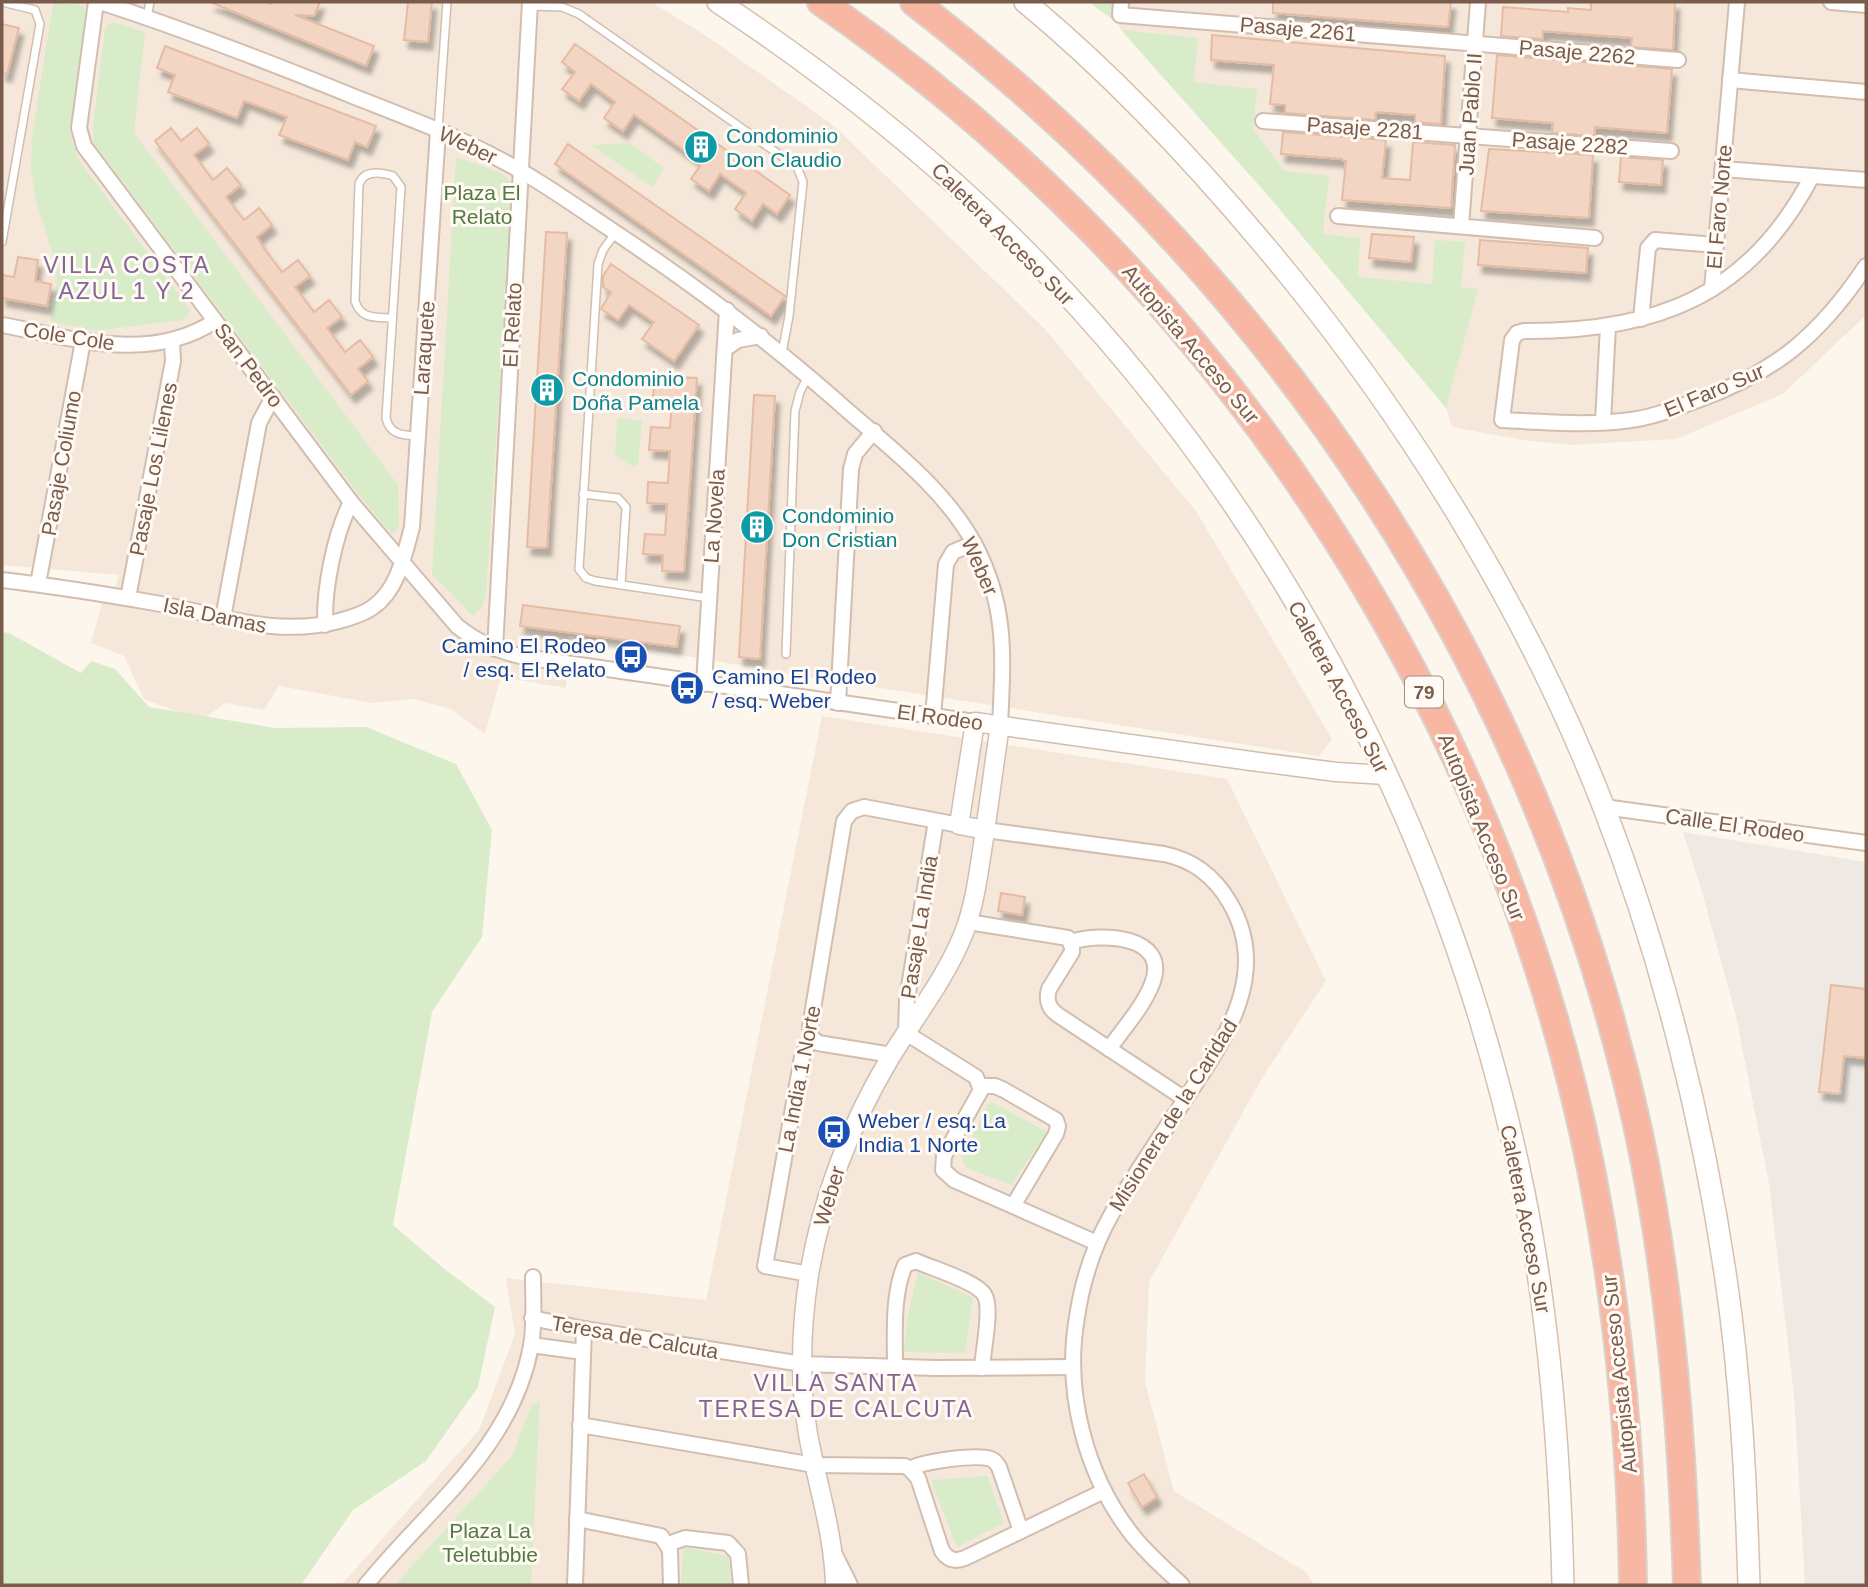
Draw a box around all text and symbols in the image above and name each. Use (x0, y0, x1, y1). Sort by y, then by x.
street label: Pasaje 2261 (1239, 12, 1357, 46)
street label: Pasaje 2262 (1518, 35, 1636, 69)
street label: Juan Pablo II (1454, 52, 1486, 176)
street label: Pasaje 2281 (1306, 112, 1424, 144)
street label: Weber (435, 122, 501, 168)
place label: Condominio Don Claudio (726, 124, 842, 171)
street label: Pasaje 2282 (1511, 127, 1629, 159)
building icon: Condominio Don Claudio (682, 128, 720, 166)
street label: El Faro Norte (1702, 144, 1736, 270)
street label: Caletera Acceso Sur (927, 158, 1079, 310)
park label: Plaza El Relato (443, 181, 521, 228)
district label: VILLA COSTA AZUL 1 Y 2 (43, 252, 211, 304)
street label: Autopista Acceso Sur (1118, 260, 1264, 428)
street label: El Relato (498, 282, 526, 368)
street label: Laraquete (409, 300, 439, 396)
street label: Cole Cole (22, 317, 116, 355)
street label: San Pedro (210, 318, 288, 412)
street label: El Faro Sur (1661, 359, 1767, 421)
place label: Condominio Doña Pamela (572, 367, 700, 414)
building icon: Condominio Doña Pamela (528, 371, 566, 409)
street label: Pasaje Los Lilenes (125, 380, 181, 558)
street label: Pasaje Coliumo (37, 389, 85, 537)
street label: La Novela (699, 468, 729, 564)
place label: Condominio Don Cristian (782, 504, 898, 551)
building icon: Condominio Don Cristian (738, 508, 776, 546)
street label: Weber (957, 533, 1003, 599)
street label: Isla Damas (161, 593, 269, 637)
street label: Caletera Acceso Sur (1284, 597, 1394, 777)
place label: Camino El Rodeo / esq. El Relato (441, 634, 606, 681)
bus stop icon: Camino El Rodeo / esq. El Relato (612, 638, 650, 676)
place label: Camino El Rodeo / esq. Weber (712, 665, 877, 712)
bus stop icon: Camino El Rodeo / esq. Weber (668, 669, 706, 707)
road number: 79 (1405, 677, 1443, 708)
street label: El Rodeo (896, 700, 984, 734)
street label: Autopista Acceso Sur (1434, 730, 1530, 924)
street label: Calle El Rodeo (1664, 804, 1806, 846)
street label: Pasaje La India (896, 853, 942, 1000)
street label: La India 1 Norte (773, 1003, 825, 1155)
street label: Misionera de la Caridad (1104, 1015, 1242, 1215)
place label: Weber / esq. La India 1 Norte (858, 1109, 1006, 1156)
bus stop icon: Weber / esq. La India 1 Norte (815, 1113, 853, 1151)
street label: Caletera Acceso Sur (1496, 1123, 1556, 1315)
street label: Weber (809, 1163, 849, 1229)
street label: Autopista Acceso Sur (1597, 1274, 1641, 1474)
street label: Teresa de Calcuta (550, 1311, 721, 1363)
district label: VILLA SANTA TERESA DE CALCUTA (698, 1370, 974, 1422)
park label: Plaza La Teletubbie (442, 1519, 538, 1566)

